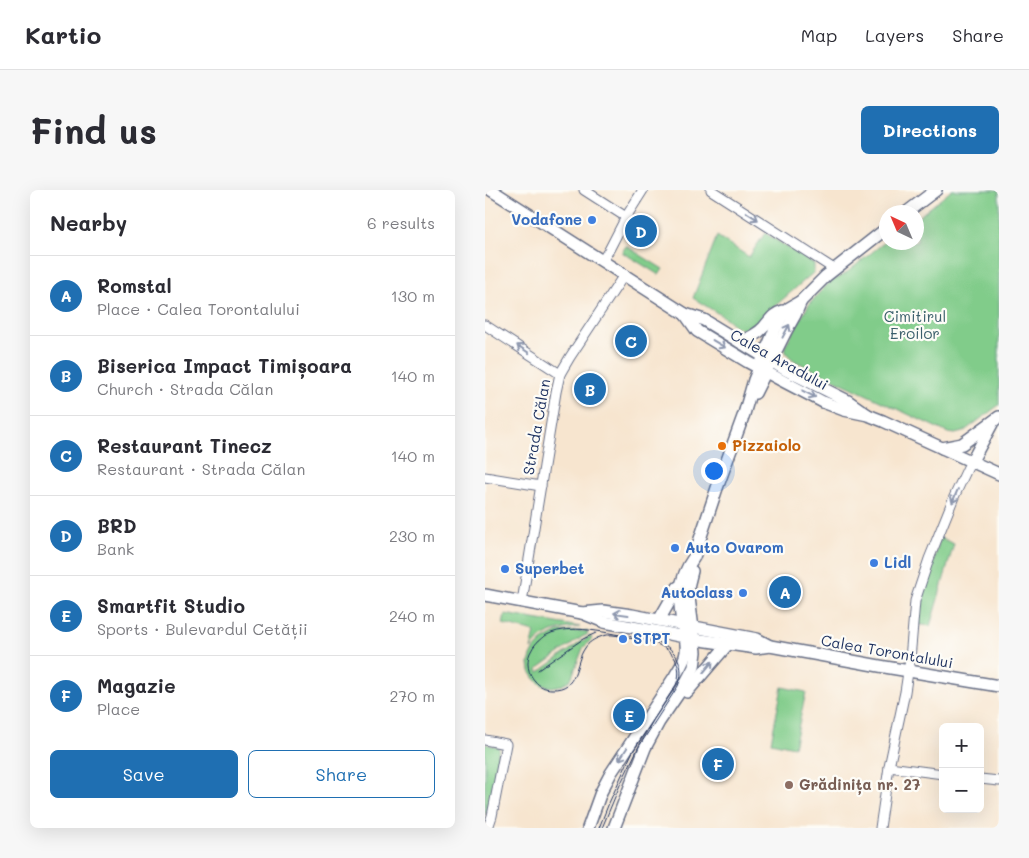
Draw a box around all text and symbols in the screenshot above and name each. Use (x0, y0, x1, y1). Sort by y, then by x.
text: Kartio (25, 19, 101, 50)
text: Map (801, 23, 837, 47)
text: Layers (865, 23, 924, 47)
text: Share (952, 23, 1004, 47)
button: Directions (861, 106, 999, 154)
text: Find us (30, 107, 157, 153)
north arrow (879, 205, 924, 250)
text: Nearby (50, 209, 127, 236)
place label: Vodafone (511, 209, 582, 229)
text: 6 results (367, 212, 435, 233)
pin: D (625, 212, 657, 250)
one-way arrow (745, 212, 759, 222)
marker: Vodafone (586, 214, 598, 226)
text: Romstal (97, 273, 172, 298)
text: A (60, 285, 72, 306)
text: 130 m (391, 285, 435, 306)
text: Place · Calea Torontalului (97, 298, 300, 319)
park label: Cimitirul Eroilor (884, 306, 946, 343)
pin: C (615, 322, 647, 360)
street label: Calea Aradului (727, 324, 832, 394)
one-way arrow (782, 324, 791, 339)
one-way arrow (711, 340, 725, 350)
one-way arrow (516, 344, 530, 354)
text: Biserica Impact Timișoara (97, 353, 352, 378)
text: B (61, 365, 71, 386)
text: 140 m (391, 365, 435, 386)
pin: B (574, 370, 606, 408)
street label: Strada Călan (518, 377, 554, 476)
text: Church · Strada Călan (97, 378, 273, 399)
one-way arrow (802, 389, 817, 399)
text: Restaurant Tinecz (97, 433, 272, 458)
place label: Pizzaiolo (732, 435, 801, 455)
marker: Pizzaiolo (716, 440, 728, 452)
text: C (60, 445, 72, 466)
text: 140 m (391, 445, 435, 466)
text: Restaurant · Strada Călan (97, 458, 305, 479)
your location (701, 458, 727, 484)
one-way arrow (949, 488, 959, 503)
text: BRD (97, 513, 137, 538)
text: D (60, 525, 72, 546)
text: 230 m (389, 525, 435, 546)
place label: Auto Ovarom (685, 537, 784, 557)
text: Bank (97, 538, 134, 559)
marker: Auto Ovarom (669, 542, 681, 554)
place label: Lidl (884, 552, 911, 572)
marker: Lidl (868, 557, 880, 569)
place label: Superbet (515, 558, 585, 578)
marker: Superbet (499, 563, 511, 575)
pin: A (769, 573, 801, 611)
place label: Autoclass (661, 582, 733, 602)
marker: Autoclass (737, 587, 749, 599)
text: Smartfit Studio (97, 593, 245, 618)
text: E (61, 605, 71, 626)
text: 240 m (389, 605, 435, 626)
one-way arrow (613, 609, 629, 619)
text: Sports · Bulevardul Cetății (97, 618, 308, 639)
place label: STPT (633, 628, 671, 648)
street label: Calea Torontalului (820, 630, 955, 672)
marker: STPT (617, 633, 629, 645)
one-way arrow (703, 661, 714, 674)
text: Magazie (97, 673, 176, 698)
text: F (61, 685, 71, 706)
text: 270 m (389, 685, 435, 706)
pin: E (613, 696, 645, 734)
text: Place (97, 698, 140, 719)
map controls (939, 723, 984, 813)
button: + (939, 723, 984, 768)
pin: F (702, 745, 734, 783)
one-way arrow (618, 747, 628, 761)
button: Save (50, 750, 238, 798)
button: Share (248, 750, 435, 798)
button: − (939, 768, 984, 813)
place label: Grădinița nr. 27 (799, 774, 920, 795)
marker: Grădinița nr. 27 (783, 779, 795, 791)

